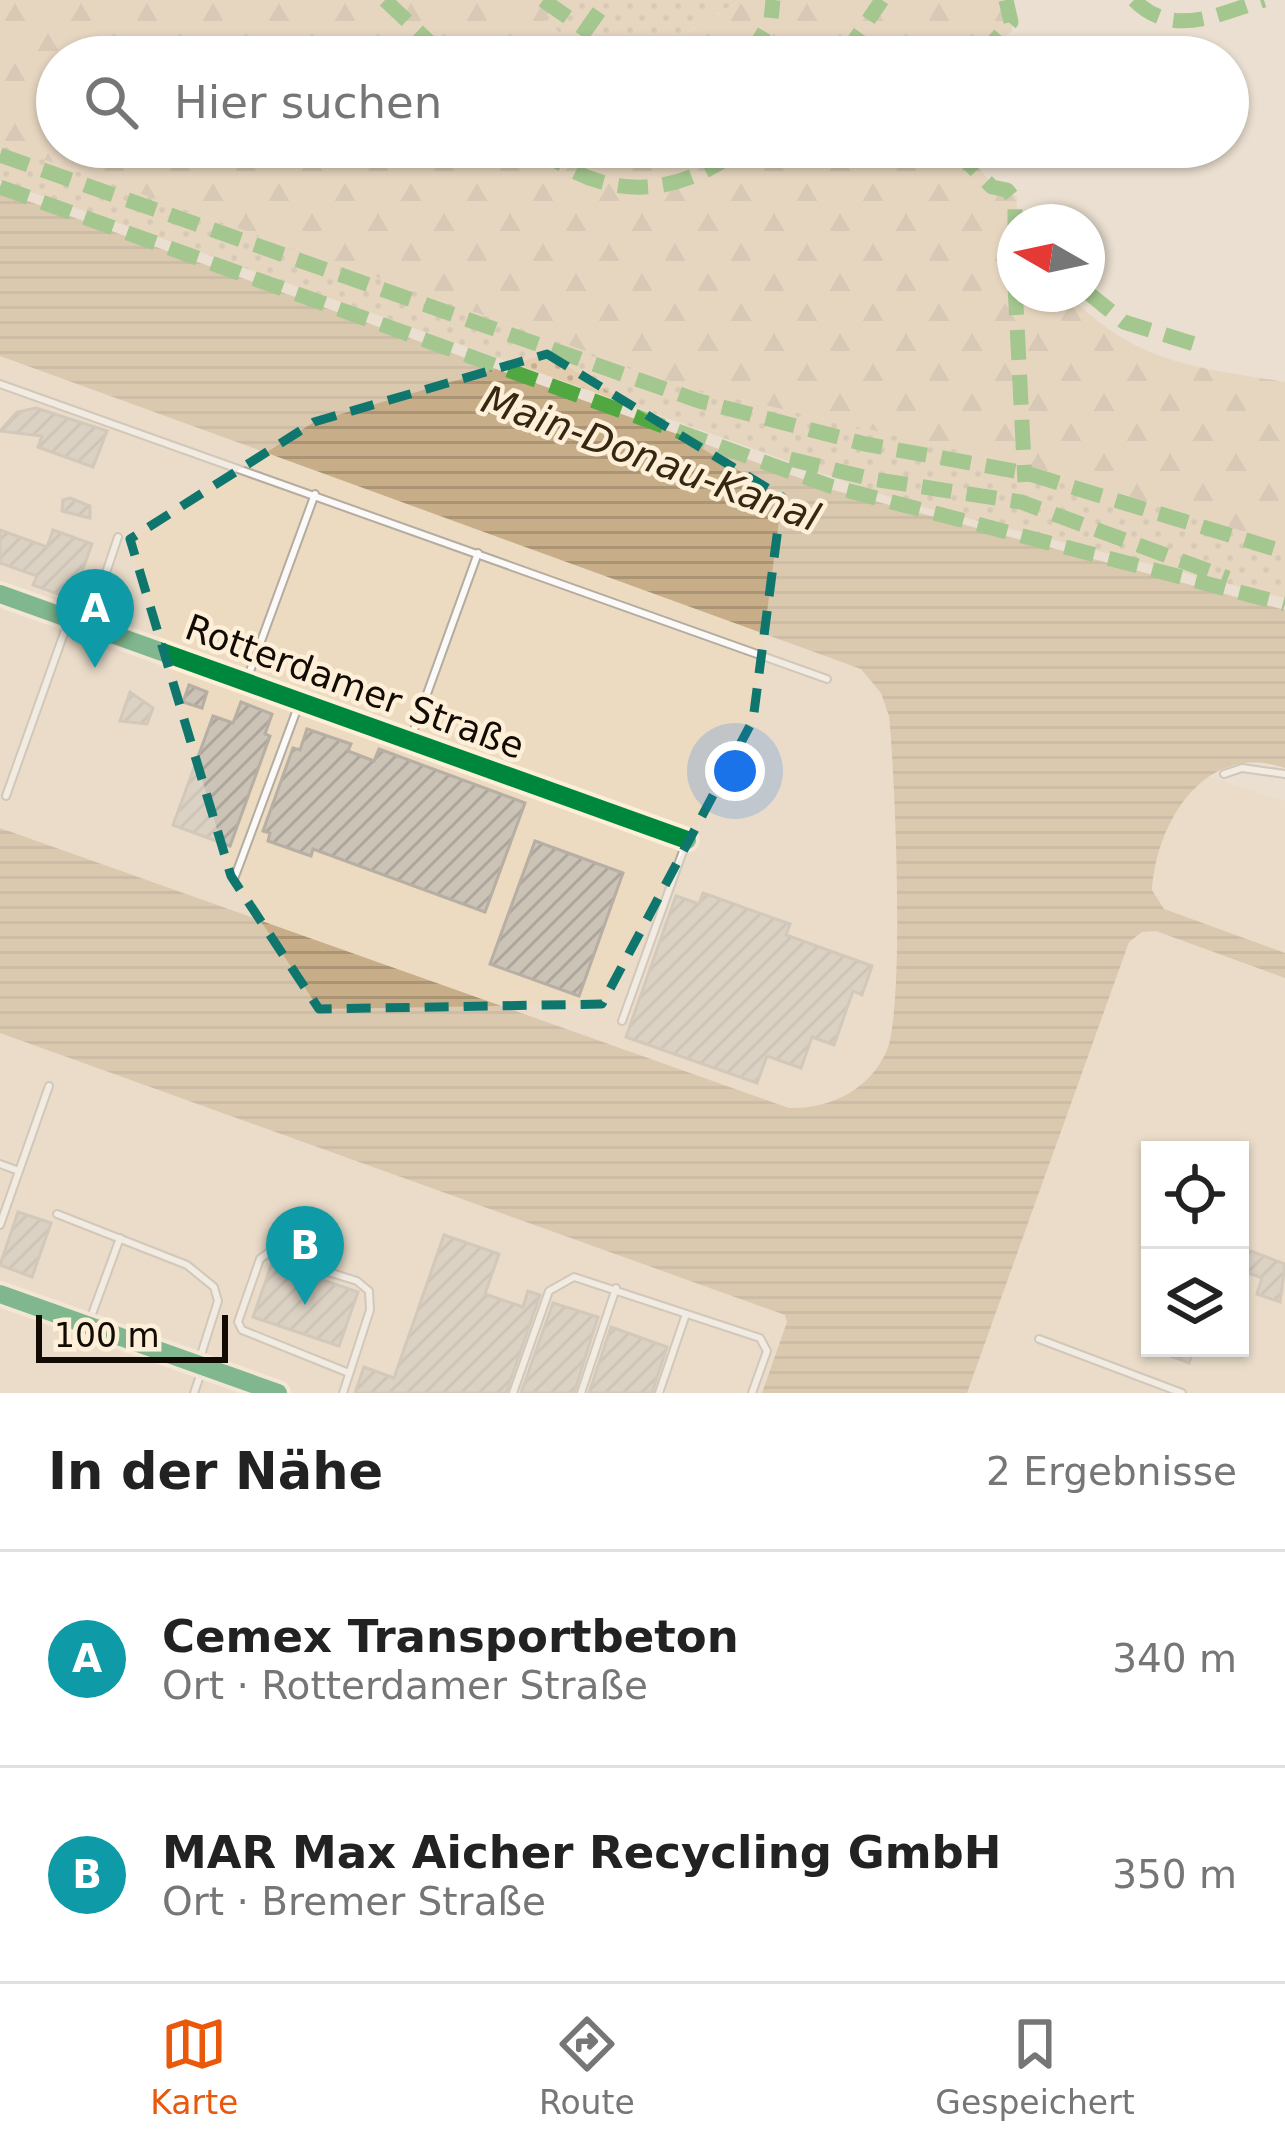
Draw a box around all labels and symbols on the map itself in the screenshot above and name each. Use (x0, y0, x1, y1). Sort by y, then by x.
north arrow (997, 204, 1105, 312)
water label: Main-Donau-Kanal (476, 376, 826, 541)
pin: A (56, 569, 134, 668)
street label: Rotterdamer Straße (180, 606, 530, 767)
your location (705, 741, 765, 801)
pin: B (266, 1206, 344, 1305)
scale bar (36, 1309, 228, 1362)

